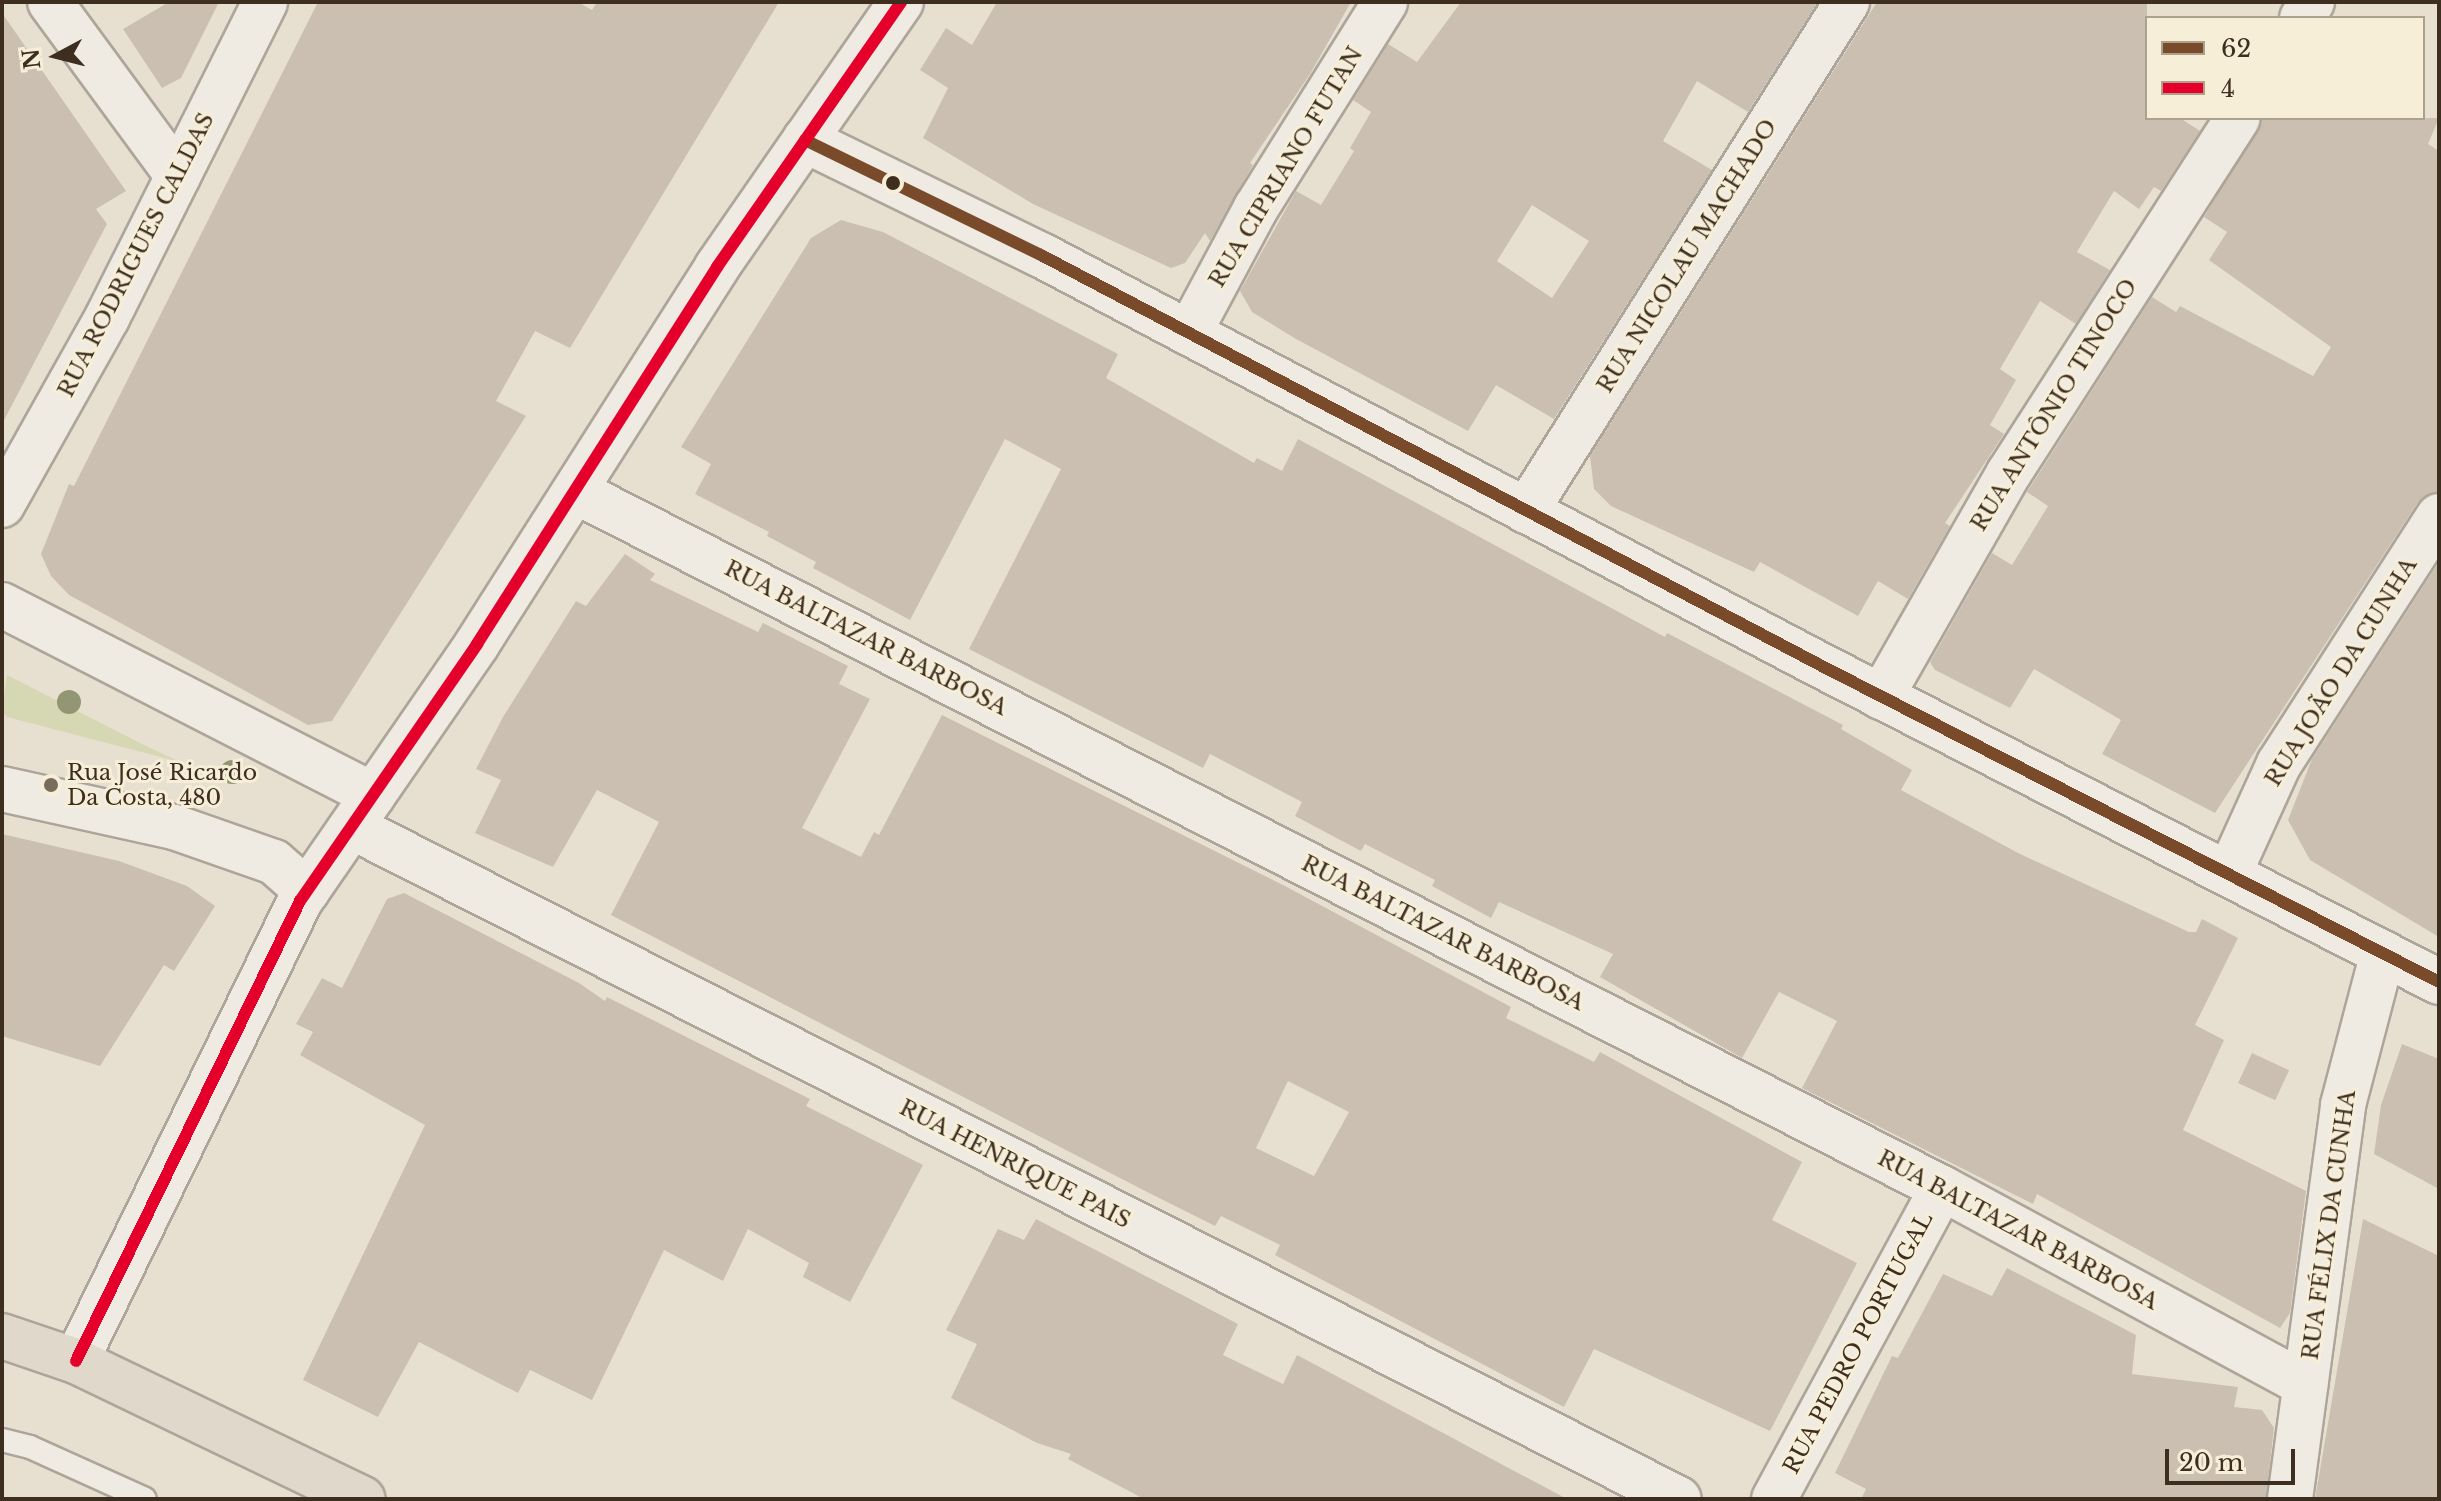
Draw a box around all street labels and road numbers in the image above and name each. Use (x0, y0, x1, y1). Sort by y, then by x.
street label: RUA CIPRIANO FUTAN (1203, 42, 1369, 292)
street label: RUA RODRIGUES CALDAS (52, 108, 220, 402)
street label: RUA NICOLAU MACHADO (1591, 114, 1783, 398)
street label: RUA ANTÔNIO TINOCO (1965, 273, 2143, 537)
street label: RUA JOÃO DA CUNHA (2259, 552, 2423, 792)
street label: RUA BALTAZAR BARBOSA (719, 555, 1013, 721)
street label: RUA BALTAZAR BARBOSA (1296, 850, 1590, 1016)
street label: RUA FÉLIX DA CUNHA (2297, 1087, 2361, 1363)
street label: RUA HENRIQUE PAIS (895, 1094, 1135, 1234)
street label: RUA BALTAZAR BARBOSA (1873, 1144, 2163, 1316)
street label: RUA PEDRO PORTUGAL (1778, 1207, 1938, 1479)

